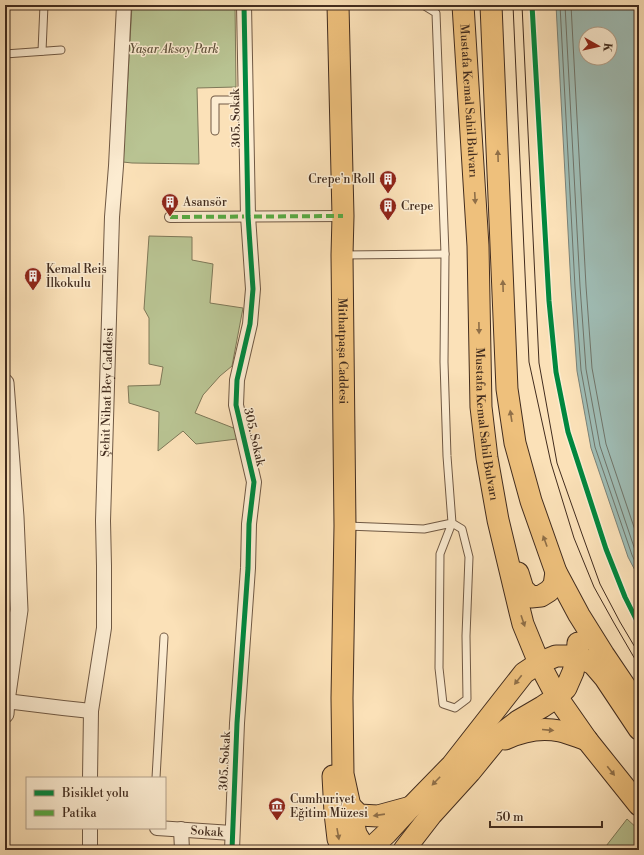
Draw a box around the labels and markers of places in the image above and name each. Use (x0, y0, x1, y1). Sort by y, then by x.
building icon: Crepe'n Roll (378, 169, 398, 194)
place label: Crepe'n Roll (308, 172, 375, 187)
building icon: Asansör (160, 192, 180, 217)
place label: Asansör (182, 195, 227, 210)
building icon: Crepe (378, 196, 398, 221)
place label: Crepe (401, 199, 433, 214)
place label: Kemal Reis İlkokulu (46, 262, 107, 291)
building icon: Kemal Reis İlkokulu (23, 266, 43, 291)
place label: Cumhuriyet Eğitim Müzesi (290, 792, 368, 821)
museum icon: Cumhuriyet Eğitim Müzesi (267, 796, 287, 821)

